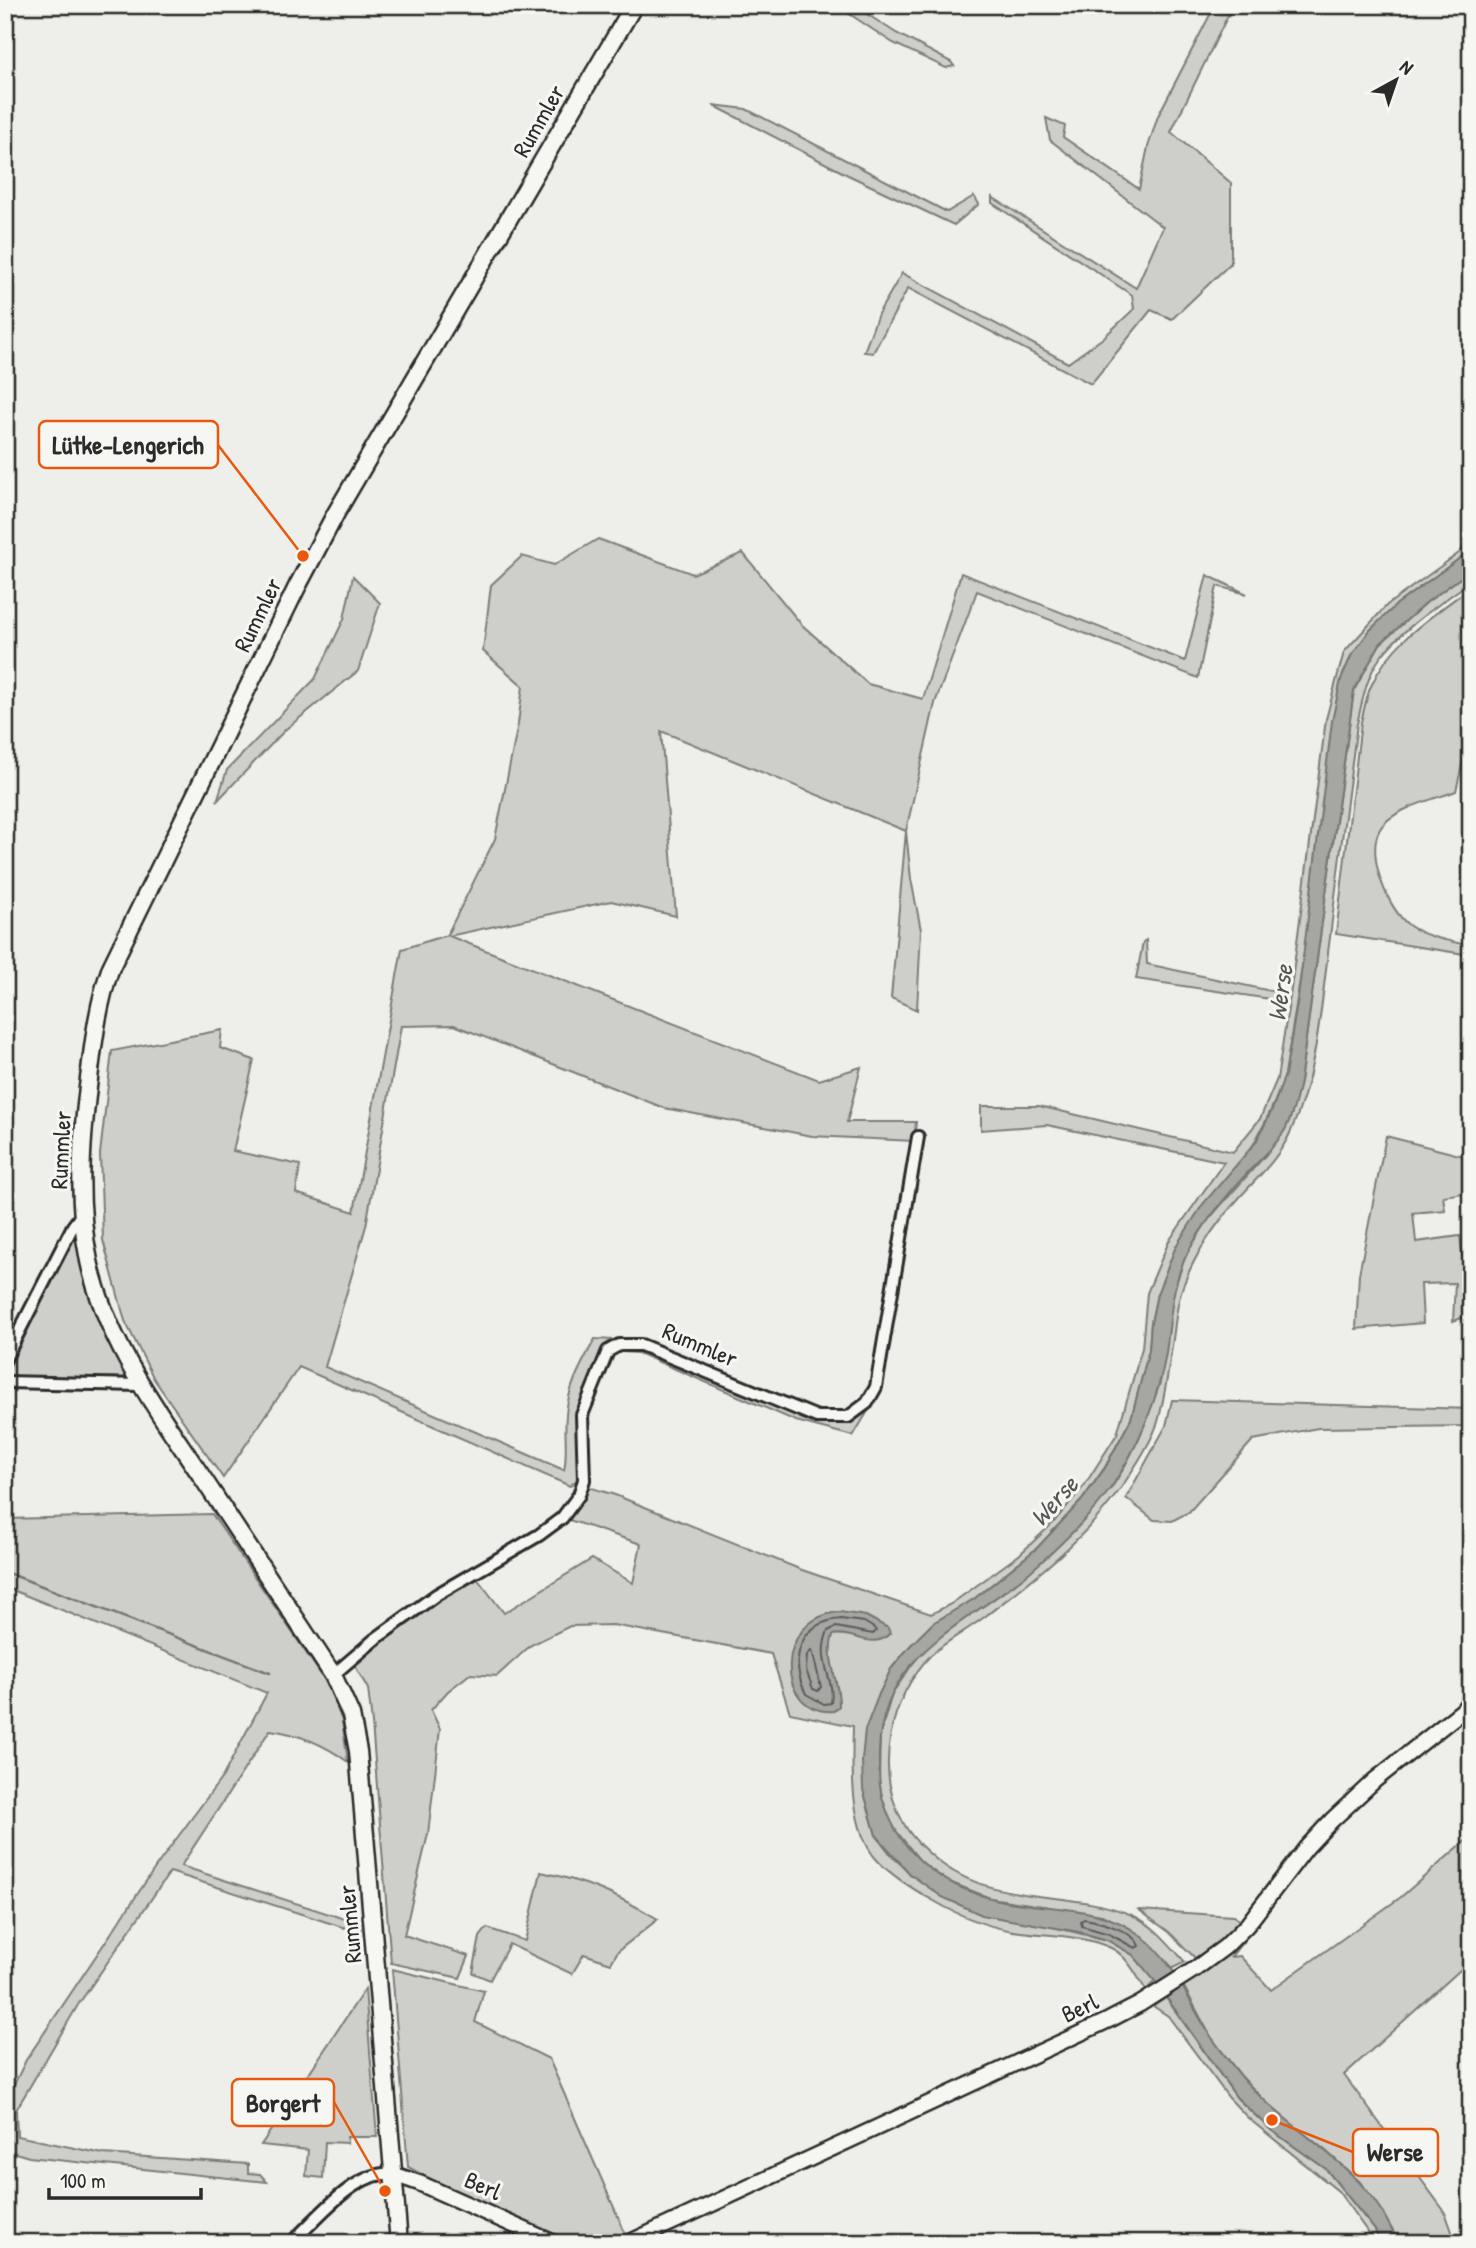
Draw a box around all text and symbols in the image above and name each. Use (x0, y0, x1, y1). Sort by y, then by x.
north arrow (1360, 46, 1430, 116)
text: N (1395, 54, 1419, 80)
street label: Rummler (505, 79, 572, 162)
callout: Lütke-Lengerich (39, 421, 218, 468)
text: Lütke-Lengerich (52, 427, 204, 463)
street label: Rummler (226, 572, 289, 657)
water label: Werse (1258, 961, 1301, 1023)
street label: Rummler (42, 1110, 78, 1190)
street label: Rummler (658, 1314, 743, 1374)
water label: Werse (1022, 1467, 1087, 1533)
street label: Rummler (330, 1884, 368, 1964)
street label: Berl (1056, 1984, 1104, 2029)
callout: Borgert (232, 2079, 334, 2126)
text: Borgert (246, 2085, 321, 2121)
callout: Werse (1353, 2129, 1438, 2176)
text: Werse (1367, 2134, 1424, 2169)
scale bar (49, 2157, 201, 2201)
street label: Berl (460, 2163, 508, 2208)
text: 100 m (60, 2166, 106, 2195)

